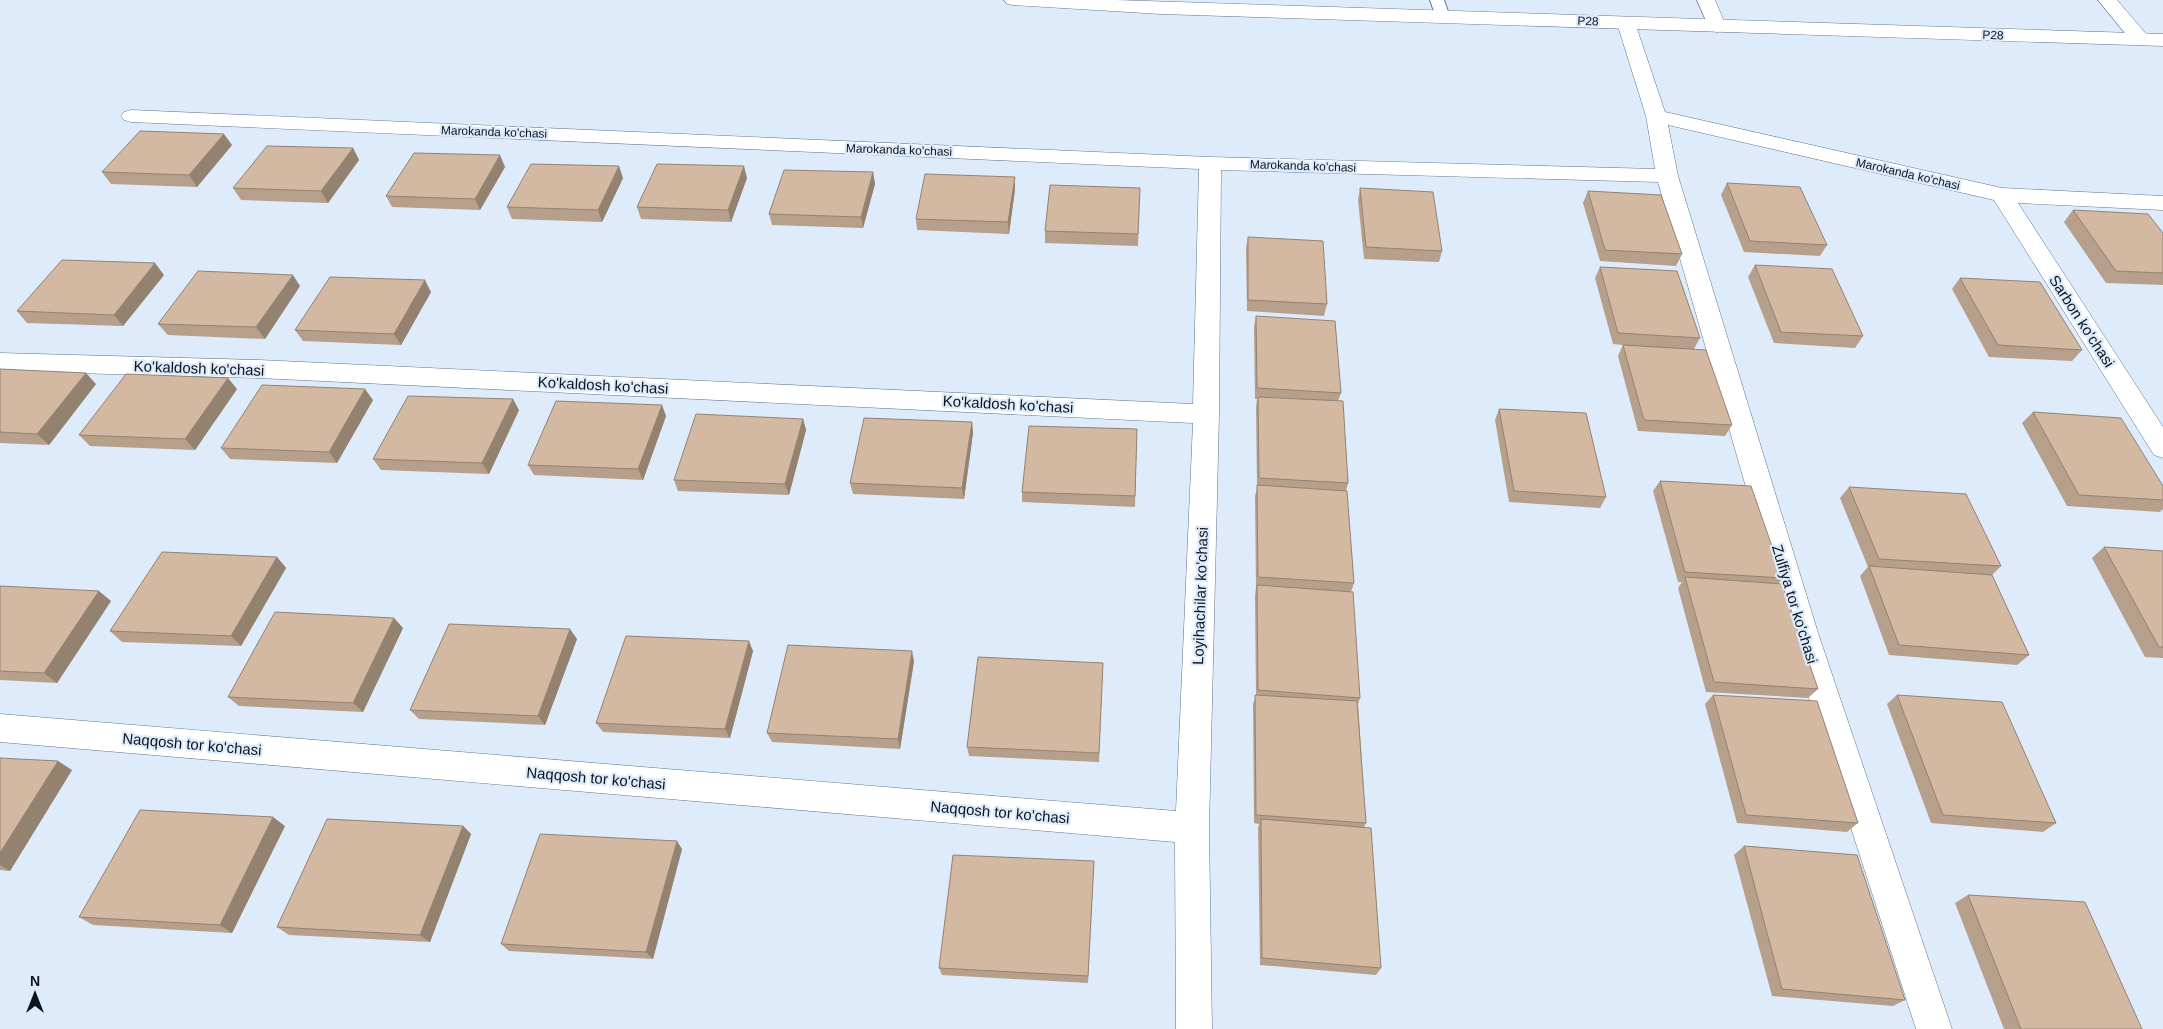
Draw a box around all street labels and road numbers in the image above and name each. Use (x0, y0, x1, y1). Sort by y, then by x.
street label: Р28 (1577, 14, 1599, 28)
street label: Р28 (1982, 28, 2004, 42)
street label: Marokanda ko'chasi (441, 123, 547, 141)
street label: Marokanda ko'chasi (846, 141, 952, 159)
street label: Marokanda ko'chasi (1855, 155, 1961, 193)
street label: Marokanda ko'chasi (1250, 157, 1356, 175)
street label: Sarbon ko'chasi (2046, 272, 2118, 370)
street label: Ko'kaldosh ko'chasi (133, 357, 265, 379)
street label: Ko'kaldosh ko'chasi (537, 373, 669, 397)
street label: Ko'kaldosh ko'chasi (942, 392, 1074, 416)
street label: Loyihachilar ko'chasi (1189, 527, 1211, 665)
street label: Zulfiya tor ko'chasi (1769, 542, 1821, 666)
street label: Naqqosh tor ko'chasi (122, 729, 262, 759)
street label: Naqqosh tor ko'chasi (526, 763, 666, 793)
street label: Naqqosh tor ko'chasi (930, 797, 1070, 827)

